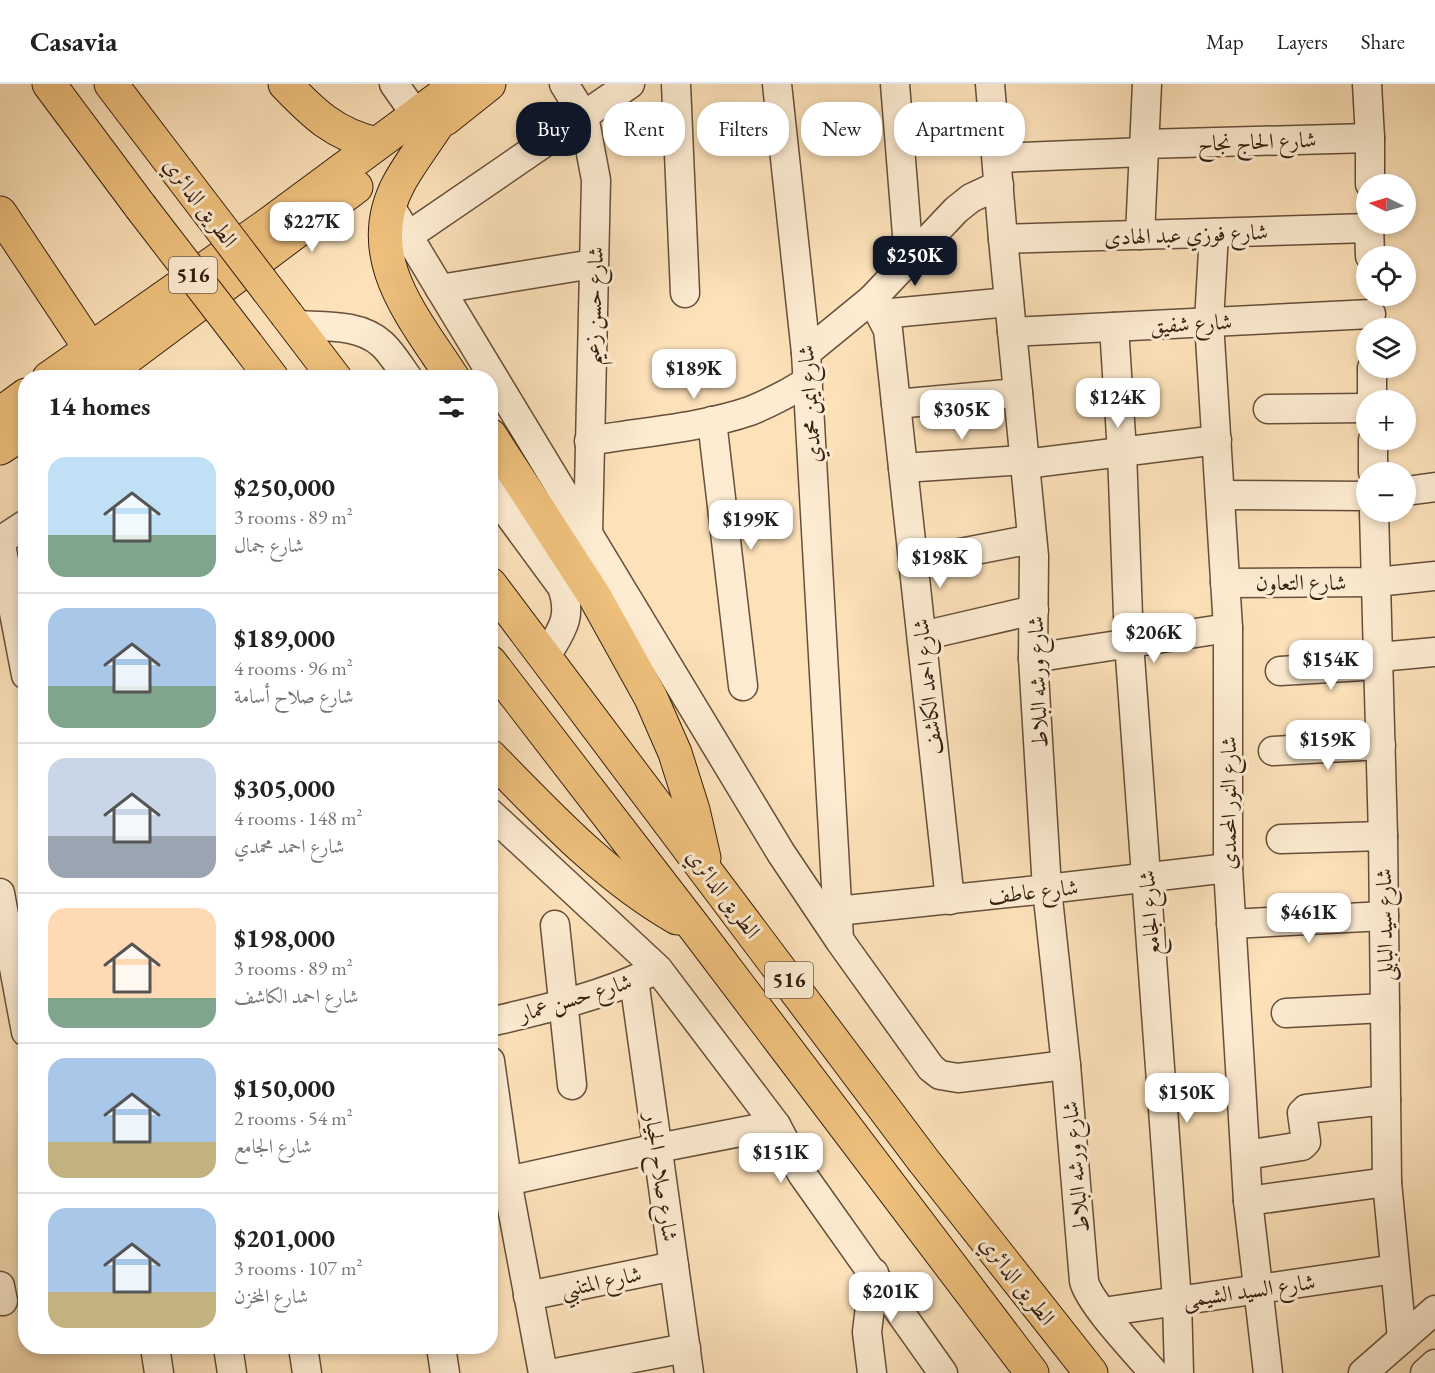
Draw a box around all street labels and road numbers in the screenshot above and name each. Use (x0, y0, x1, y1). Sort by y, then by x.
street label: شارع الحاج نجاح (1197, 125, 1317, 163)
street label: الطريق الدائري (155, 151, 244, 255)
street label: شارع فوزي عبد الهادى (1104, 217, 1269, 256)
street label: شارع حسن زعيم (577, 246, 617, 366)
road number: 516 (169, 257, 217, 293)
street label: شارع شفيق (1149, 307, 1233, 344)
street label: شارع ايمن محمدي (791, 344, 832, 464)
street label: شارع التعاون (1255, 568, 1347, 601)
street label: شارع ورشه البلاط (1021, 615, 1058, 748)
street label: شارع احمد الكاشف (906, 617, 953, 757)
street label: شارع النور المحمدى (1214, 736, 1247, 870)
street label: الطريق الدائري (678, 842, 767, 946)
street label: شارع سيد البابلى (1369, 868, 1404, 982)
street label: شارع الجامع (1132, 869, 1172, 957)
street label: شارع عاطف (986, 872, 1080, 915)
road number: 516 (765, 962, 813, 998)
street label: شارع حسن عمار (513, 967, 636, 1033)
street label: شارع ورشه البلاط (1055, 1100, 1100, 1234)
street label: شارع صلاح الجيار (633, 1109, 685, 1244)
street label: الطريق الدائري (971, 1230, 1062, 1333)
street label: شارع المتنبي (558, 1259, 645, 1310)
street label: شارع السيد الشيمى (1181, 1267, 1318, 1318)

